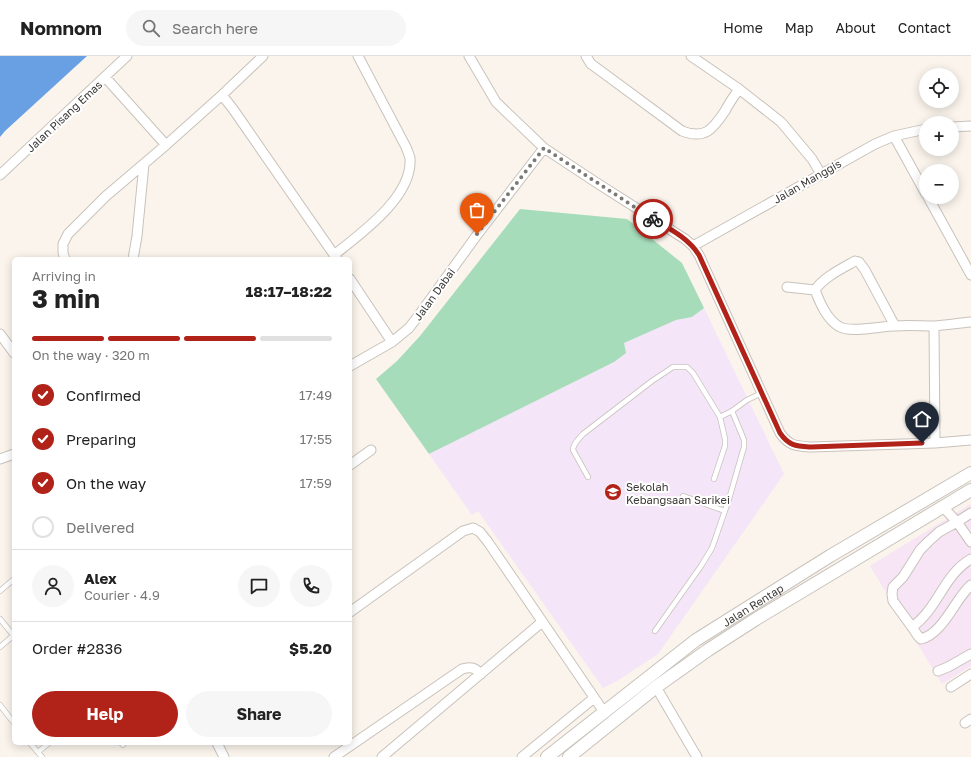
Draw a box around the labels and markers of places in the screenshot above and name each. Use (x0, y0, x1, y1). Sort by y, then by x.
pin (460, 193, 494, 234)
pin (905, 402, 939, 443)
place label: Sekolah Kebangsaan Sarikei (626, 480, 730, 506)
school or university icon: Sekolah Kebangsaan Sarikei (603, 482, 623, 502)

